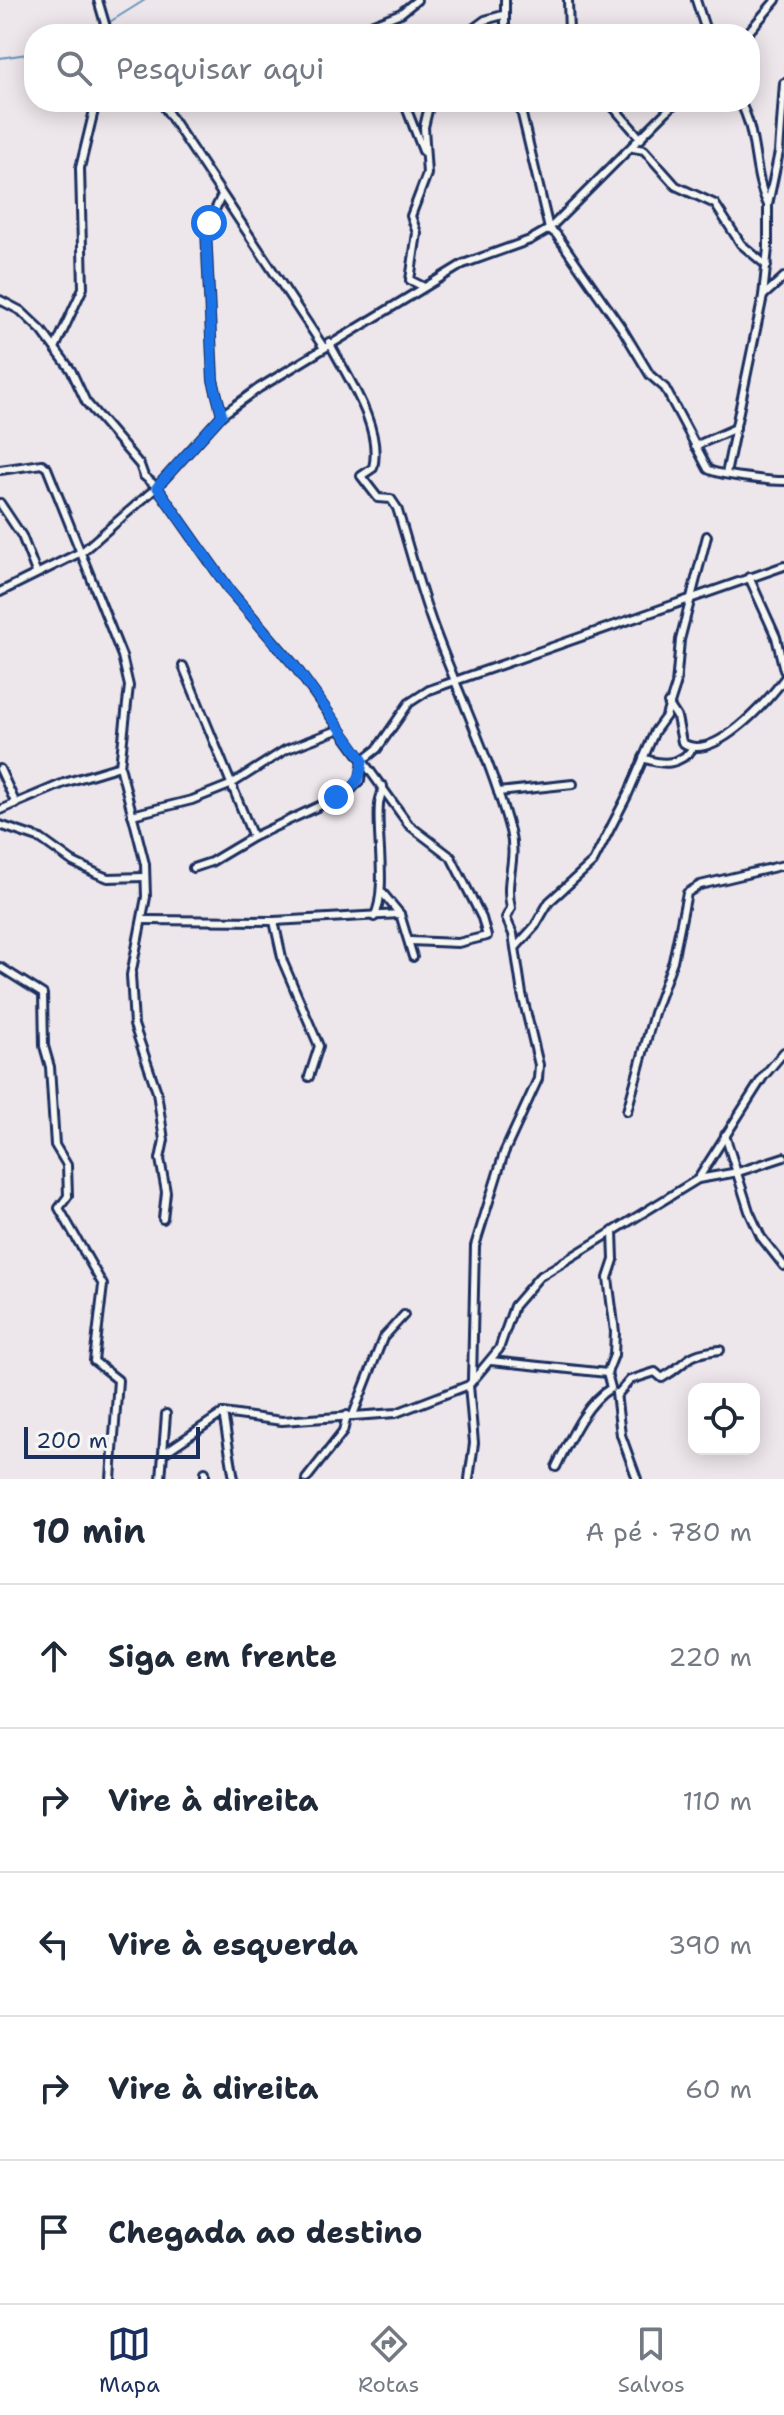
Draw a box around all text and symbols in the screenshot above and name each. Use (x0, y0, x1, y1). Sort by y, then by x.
search box (24, 24, 760, 112)
icon: search (52, 46, 96, 90)
text: Pesquisar aqui (116, 48, 325, 89)
route start (191, 205, 227, 241)
route end (318, 779, 354, 815)
map controls (688, 1383, 760, 1455)
button: locate (688, 1383, 760, 1455)
scale bar (24, 1423, 200, 1459)
text: 200 m (36, 1426, 108, 1455)
text: 10 min (32, 1508, 146, 1554)
text: A pé · 780 m (586, 1514, 752, 1549)
icon: ahead (32, 1634, 76, 1678)
text: Siga em frente (108, 1636, 337, 1677)
text: 220 m (668, 1639, 752, 1674)
icon: right (32, 1778, 76, 1822)
text: Vire à direita (108, 1780, 319, 1821)
text: 110 m (682, 1783, 752, 1818)
icon: left (32, 1922, 76, 1966)
text: Vire à esquerda (108, 1924, 358, 1965)
text: 390 m (668, 1927, 752, 1962)
icon: right (32, 2066, 76, 2110)
text: Vire à direita (108, 2068, 319, 2109)
text: 60 m (685, 2071, 752, 2106)
icon: arrive (32, 2210, 76, 2254)
text: Chegada ao destino (108, 2212, 423, 2253)
tab: Mapa (99, 2322, 160, 2399)
tab: Rotas (358, 2322, 419, 2399)
tab: Salvos (618, 2322, 685, 2399)

